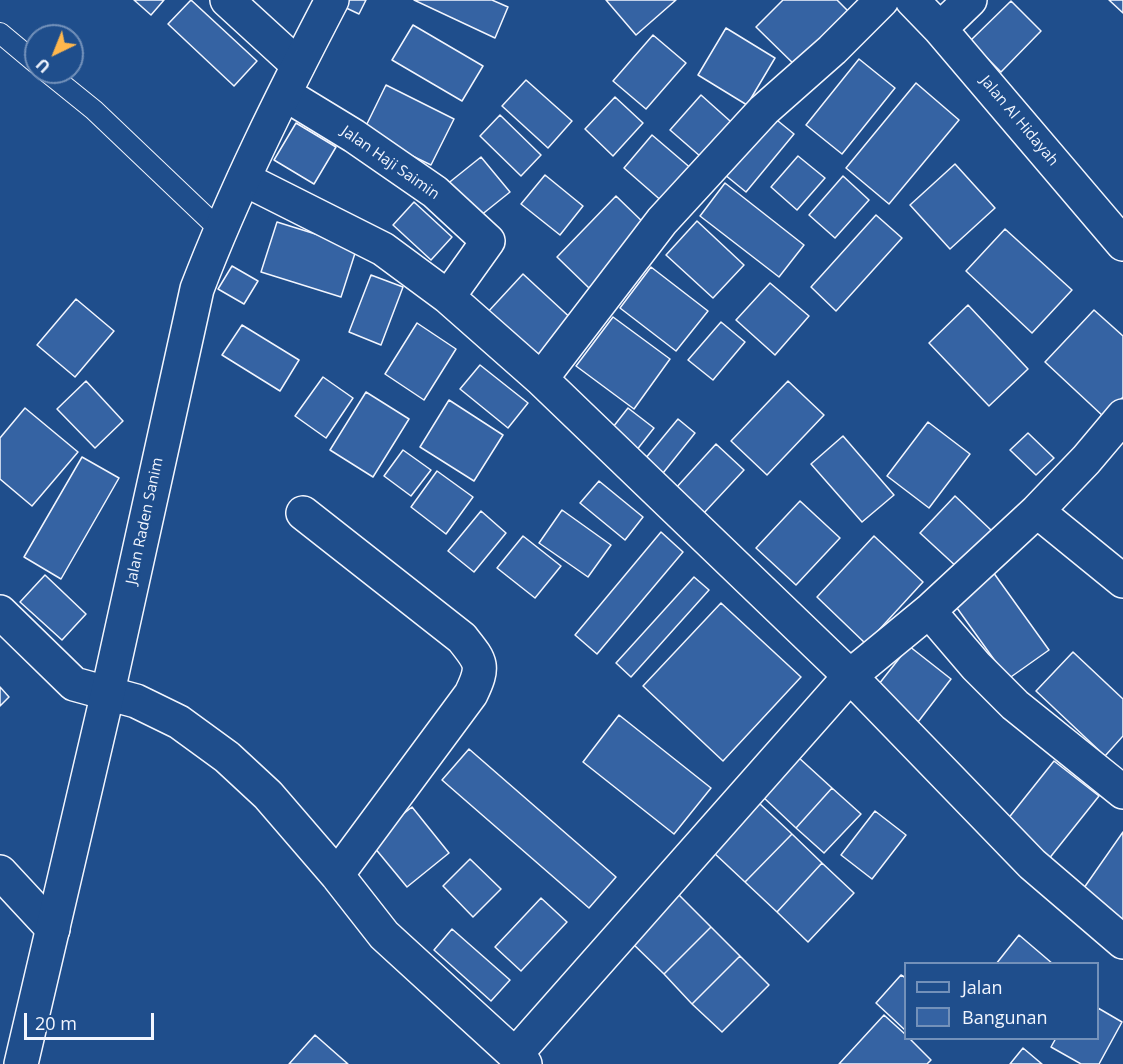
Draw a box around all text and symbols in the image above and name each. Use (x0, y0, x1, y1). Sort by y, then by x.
north arrow (24, 24, 84, 84)
text: U (31, 54, 55, 78)
street label: Jalan Al Hidayah (976, 72, 1062, 170)
street label: Jalan Haji Saimin (337, 122, 443, 204)
street label: Jalan Raden Sanim (123, 456, 167, 586)
legend (904, 962, 1099, 1040)
text: Jalan (962, 975, 1002, 999)
scale bar (27, 1001, 158, 1039)
text: Bangunan (962, 1005, 1048, 1029)
text: 20 m (35, 1011, 77, 1035)

